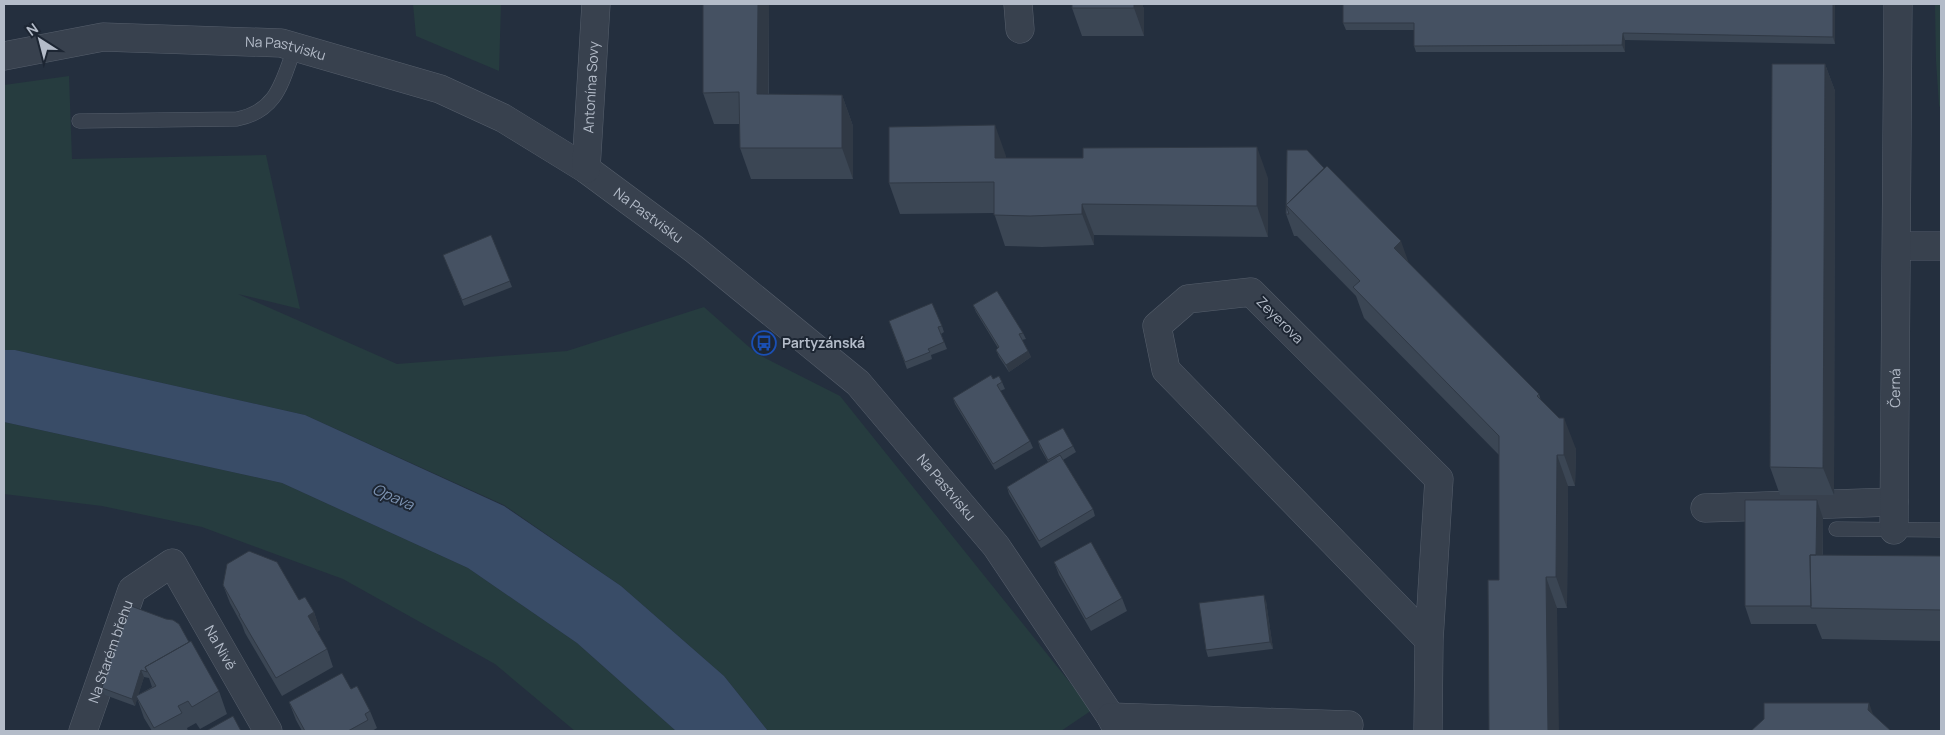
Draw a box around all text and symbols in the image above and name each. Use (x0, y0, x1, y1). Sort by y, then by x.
north arrow (15, 15, 65, 65)
text: N (22, 18, 42, 40)
street label: Na Pastvisku (245, 32, 328, 64)
street label: Antonína Sovy (578, 40, 603, 134)
street label: Na Pastvisku (610, 183, 687, 247)
street label: Zeyerova (1253, 292, 1308, 347)
bus stop icon: Partyzánská (751, 330, 777, 356)
place label: Partyzánská (782, 333, 865, 352)
street label: Černá (1885, 368, 1904, 408)
street label: Na Pastvisku (913, 449, 980, 524)
water label: Opava (369, 478, 418, 515)
street label: Na Starém břehu (83, 597, 137, 706)
street label: Na Nivě (201, 622, 241, 673)

